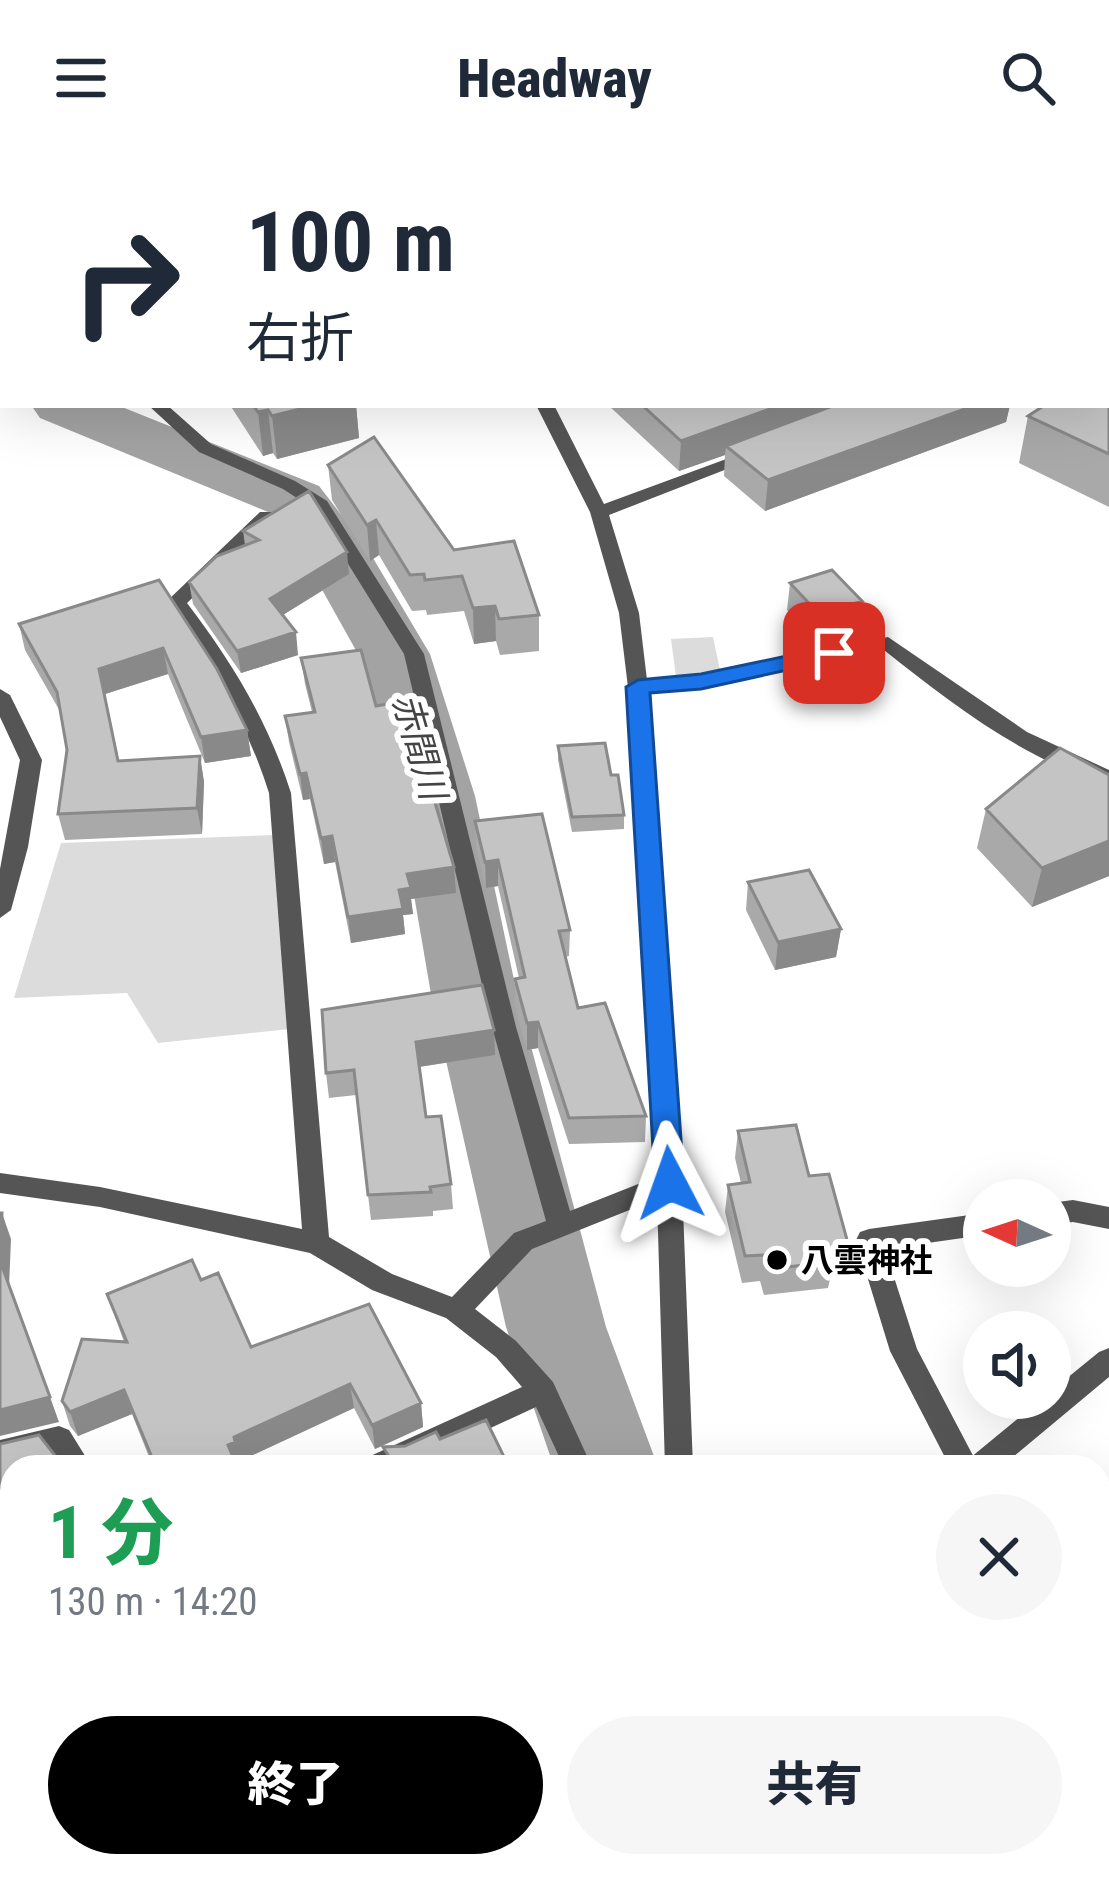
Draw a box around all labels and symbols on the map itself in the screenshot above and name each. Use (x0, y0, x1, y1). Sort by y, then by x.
pin (783, 602, 885, 704)
water label: 赤間川 (384, 689, 455, 808)
position arrow (607, 1120, 733, 1246)
north arrow (963, 1179, 1071, 1287)
place label: 八雲神社 (801, 1241, 933, 1280)
marker: 八雲神社 (764, 1247, 790, 1273)

